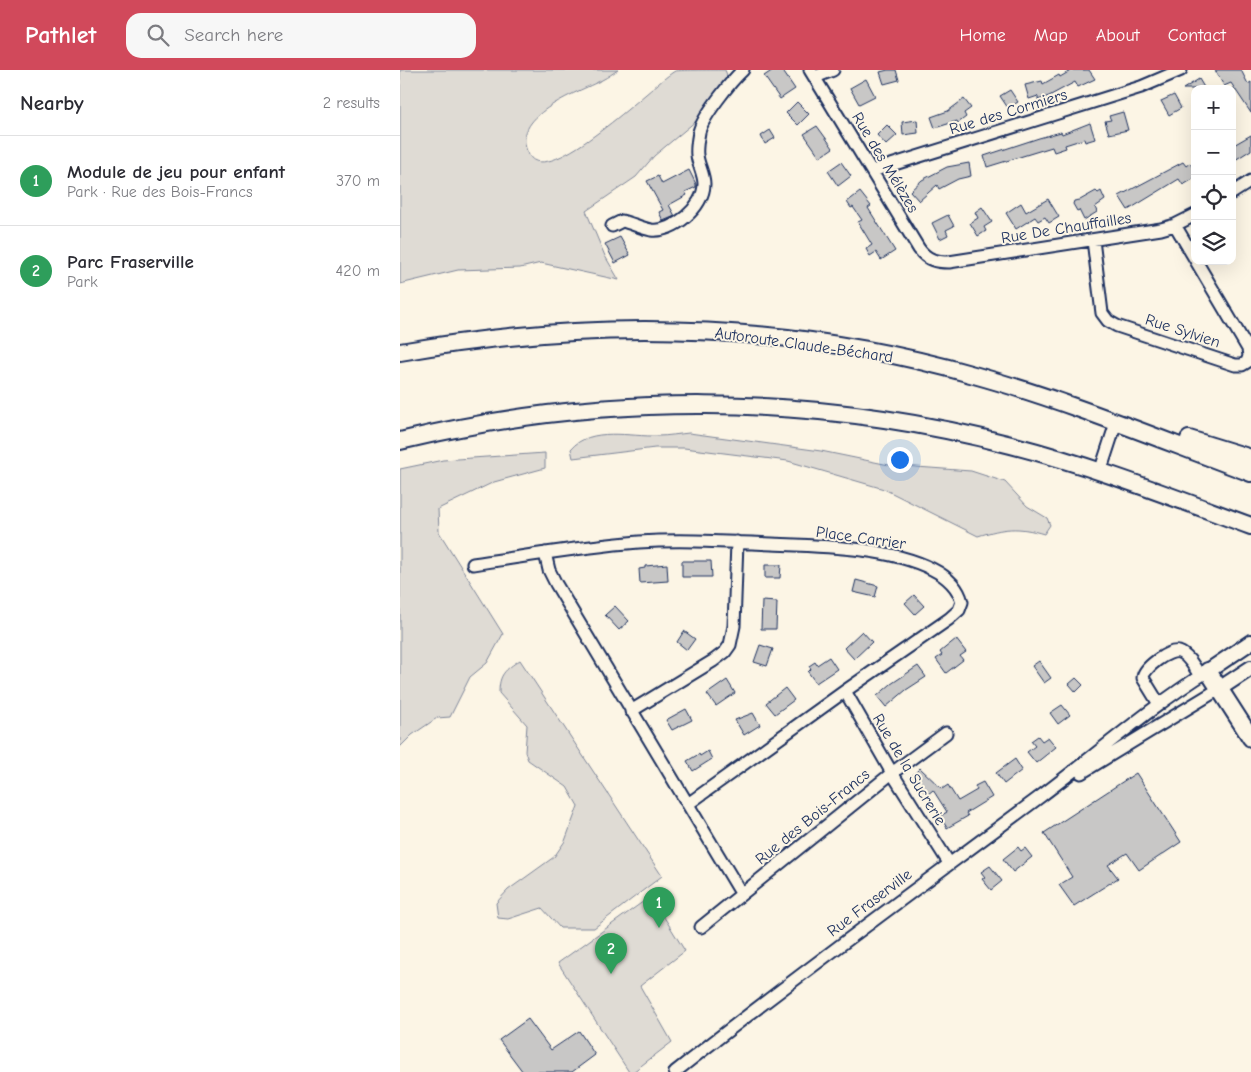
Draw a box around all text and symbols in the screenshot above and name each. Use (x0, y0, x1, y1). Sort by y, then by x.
search box (126, 13, 476, 58)
text: Pathlet (25, 21, 96, 49)
icon: search (144, 21, 172, 49)
text: Search here (184, 24, 283, 46)
text: Home (959, 25, 1006, 46)
text: Map (1034, 25, 1068, 46)
text: About (1096, 25, 1140, 46)
text: Contact (1168, 25, 1226, 46)
street label: Rue des Cormiers (947, 85, 1070, 138)
map controls (1191, 85, 1236, 265)
button: + (1191, 85, 1236, 130)
text: Nearby (20, 91, 84, 115)
text: 2 results (323, 94, 380, 112)
street label: Rue des Mélèzes (848, 109, 922, 216)
button: − (1191, 130, 1236, 175)
text: Module de jeu pour enfant (67, 161, 285, 183)
text: 1 (33, 172, 39, 190)
text: 370 m (336, 172, 380, 190)
button: locate (1191, 175, 1236, 220)
text: Park · Rue des Bois-Francs (67, 183, 253, 201)
street label: Rue De Chauffailles (1000, 209, 1133, 247)
button: layers (1191, 220, 1236, 265)
text: Parc Fraserville (67, 251, 194, 273)
text: 2 (32, 262, 40, 280)
text: 420 m (336, 262, 380, 280)
text: Park (67, 273, 98, 291)
street label: Rue Sylvien (1143, 310, 1222, 352)
street label: Autoroute Claude-Béchard (714, 324, 894, 366)
your location (887, 447, 913, 473)
street label: Place Carrier (815, 523, 908, 553)
street label: Rue de la Sucrerie (869, 711, 950, 829)
street label: Rue des Bois-Francs (752, 765, 874, 868)
street label: Rue Fraserville (824, 865, 915, 940)
pin: 1 (643, 887, 675, 928)
pin: 2 (595, 933, 627, 974)

